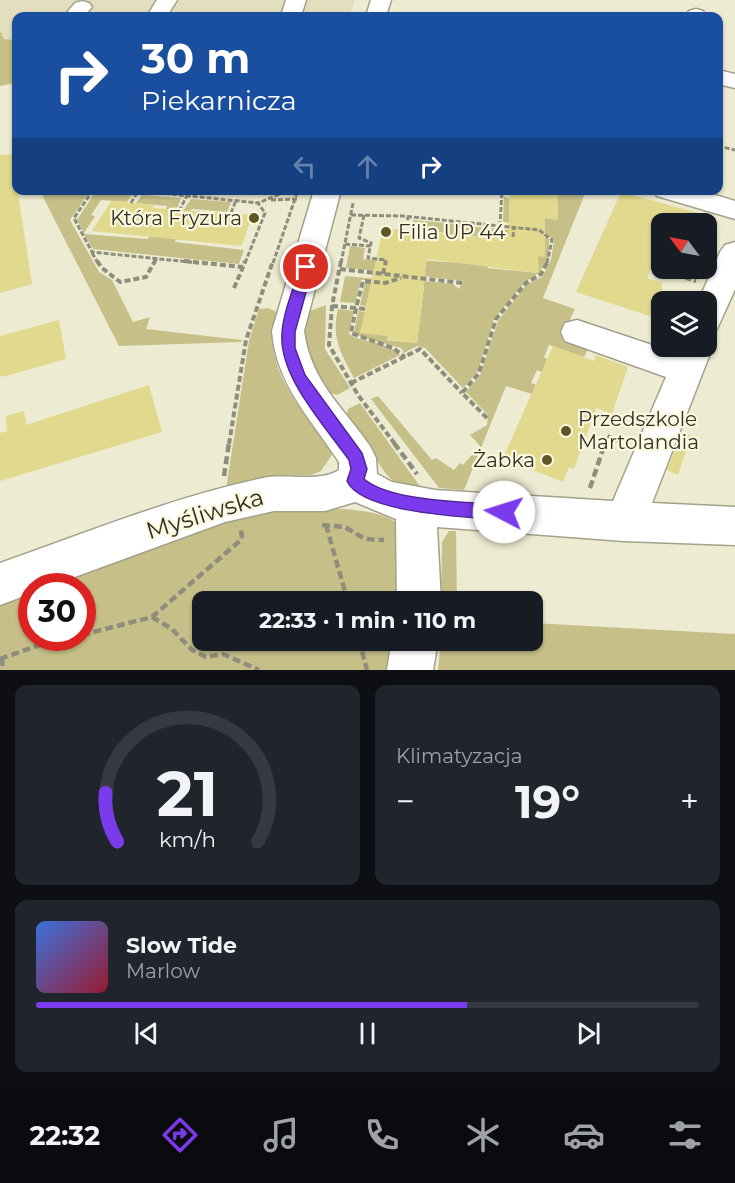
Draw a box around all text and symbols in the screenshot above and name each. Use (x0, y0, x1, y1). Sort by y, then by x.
text: 30 m (141, 32, 250, 84)
icon: right (42, 36, 120, 114)
text: Piekarnicza (141, 84, 297, 117)
icon: left (288, 150, 321, 183)
icon: ahead (351, 150, 384, 183)
icon: right (414, 150, 447, 183)
place label: Która Fryzura (110, 206, 242, 230)
marker: Która Fryzura (247, 211, 261, 225)
north arrow (651, 213, 717, 279)
map controls (651, 213, 717, 357)
place label: Filia UP 44 (398, 220, 506, 244)
marker: Filia UP 44 (379, 225, 393, 239)
pin (280, 241, 331, 292)
icon: arrive (289, 250, 322, 283)
button: layers (651, 291, 717, 357)
place label: Przedszkole Martolandia (578, 407, 699, 454)
marker: Przedszkole Martolandia (559, 424, 573, 438)
place label: Żabka (473, 448, 535, 472)
marker: Żabka (540, 453, 554, 467)
position arrow (472, 480, 536, 544)
street label: Myśliwska (143, 482, 267, 545)
speed limit sign: 30 (18, 573, 96, 651)
text: 22:33 · 1 min · 110 m (259, 607, 476, 634)
text: Klimatyzacja (396, 744, 523, 768)
text: 21 (157, 756, 218, 832)
text: 19° (515, 774, 580, 829)
text: − (396, 781, 415, 821)
text: + (680, 781, 699, 821)
text: km/h (159, 826, 216, 852)
text: Slow Tide (126, 932, 237, 959)
text: Marlow (126, 959, 200, 983)
icon: previous (130, 1017, 163, 1050)
icon: pause (351, 1017, 384, 1050)
icon: next (572, 1017, 605, 1050)
icon: directions (159, 1114, 201, 1156)
icon: music (260, 1114, 302, 1156)
icon: phone (361, 1114, 403, 1156)
icon: climate (462, 1114, 504, 1156)
icon: car (563, 1114, 605, 1156)
icon: filters (664, 1114, 706, 1156)
text: 22:32 (29, 1119, 100, 1152)

